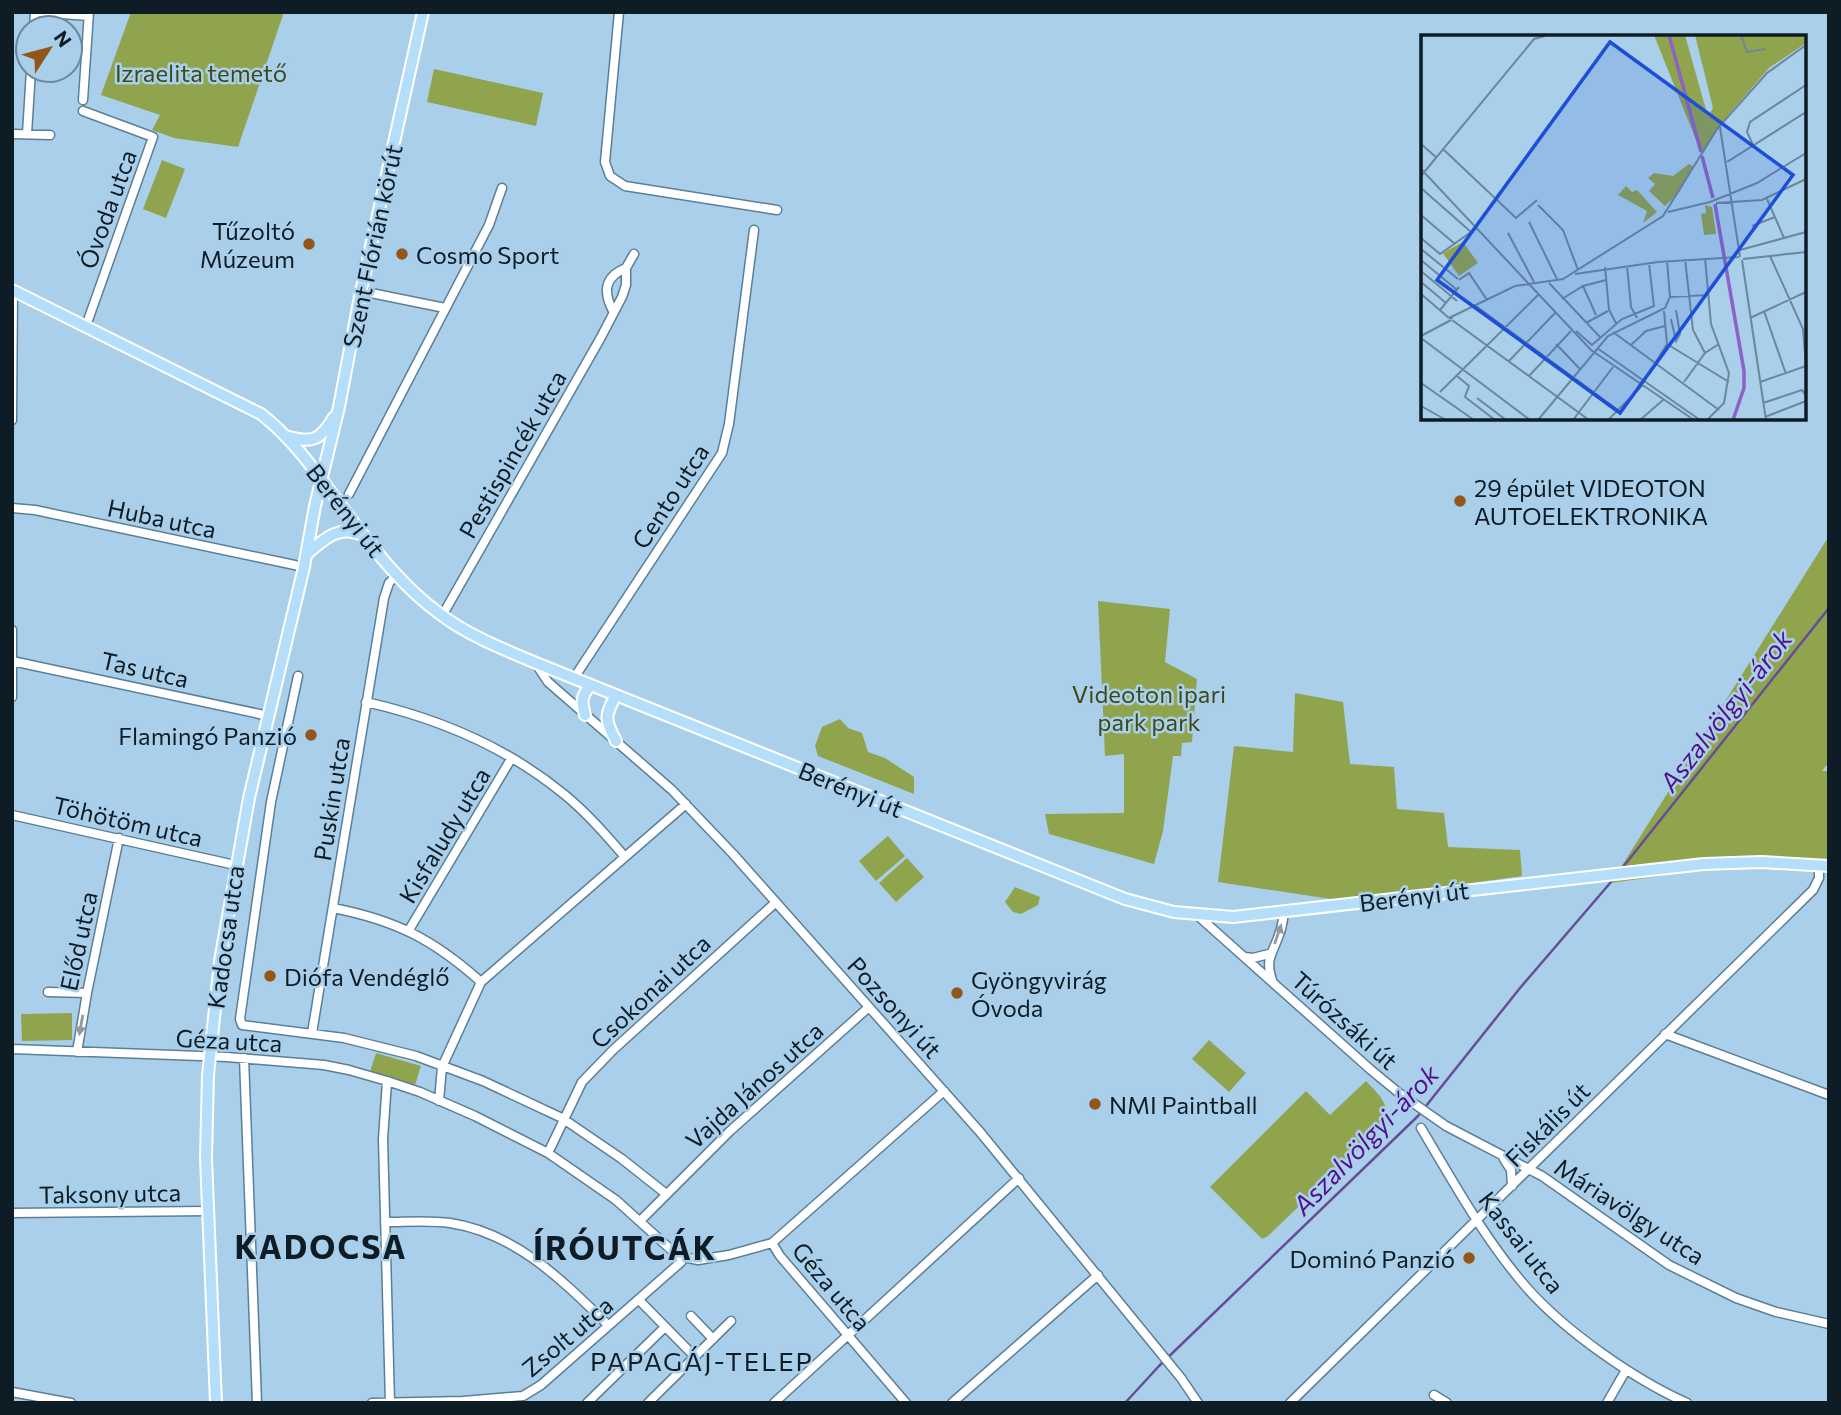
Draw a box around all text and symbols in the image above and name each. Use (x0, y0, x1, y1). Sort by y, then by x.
north arrow (14, 14, 84, 84)
text: N (50, 26, 77, 51)
inset map (1421, 35, 1806, 420)
park label: Izraelita temető (115, 58, 287, 87)
street label: Szent Flórián körút (336, 141, 408, 350)
street label: Óvoda utca (72, 146, 142, 272)
place label: Tűzoltó Múzeum (200, 216, 295, 273)
marker: Tűzoltó Múzeum (301, 236, 317, 252)
place label: Cosmo Sport (416, 240, 560, 269)
marker: Cosmo Sport (394, 246, 410, 262)
street label: Pestispincék utca (452, 365, 572, 543)
street label: Cento utca (625, 438, 715, 554)
street label: Berényi út (301, 458, 391, 562)
place label: 29 épület VIDEOTON AUTOELEKTRONIKA (1474, 473, 1708, 530)
street label: Huba utca (105, 492, 219, 544)
marker: 29 épület VIDEOTON AUTOELEKTRONIKA (1452, 493, 1468, 509)
water label: Aszalvölgyi-árok (1652, 622, 1798, 798)
street label: Tas utca (98, 645, 192, 693)
park label: Videoton ipari park park (1072, 679, 1226, 736)
place label: Flamingó Panzió (118, 721, 297, 750)
marker: Flamingó Panzió (303, 727, 319, 743)
street label: Puskin utca (307, 735, 355, 863)
street label: Berényi út (795, 755, 908, 823)
street label: Kisfaludy utca (392, 762, 496, 908)
street label: Töhötöm utca (50, 790, 206, 852)
street label: Kadocsa utca (201, 864, 249, 1010)
street label: Berényi út (1358, 875, 1470, 917)
street label: Előd utca (53, 889, 103, 993)
one-way arrow (1273, 923, 1284, 944)
street label: Csokonai utca (584, 928, 716, 1054)
street label: Pozsonyi út (842, 950, 948, 1064)
place label: Diófa Vendéglő (284, 962, 450, 991)
place label: Gyöngyvirág Óvoda (971, 965, 1107, 1022)
street label: Túrózsáki út (1286, 965, 1404, 1075)
marker: Diófa Vendéglő (262, 968, 278, 984)
marker: Gyöngyvirág Óvoda (949, 985, 965, 1001)
one-way arrow (75, 1014, 86, 1036)
street label: Vajda János utca (679, 1016, 829, 1154)
street label: Géza utca (175, 1023, 283, 1057)
water label: Aszalvölgyi-árok (1285, 1057, 1445, 1221)
street label: Fiskális út (1499, 1076, 1595, 1172)
place label: NMI Paintball (1109, 1090, 1258, 1119)
marker: NMI Paintball (1087, 1096, 1103, 1112)
street label: Máriavölgy utca (1550, 1152, 1710, 1270)
street label: Taksony utca (39, 1177, 181, 1209)
street label: Kassai utca (1473, 1185, 1571, 1299)
district label: KADOCSA (235, 1226, 407, 1266)
district label: ÍRÓUTCÁK (533, 1227, 717, 1267)
street label: Géza utca (787, 1236, 877, 1336)
place label: Dominó Panzió (1289, 1244, 1455, 1273)
marker: Dominó Panzió (1461, 1250, 1477, 1266)
street label: Zsolt utca (516, 1290, 618, 1382)
district label: PAPAGÁJ-TELEP (590, 1345, 814, 1376)

